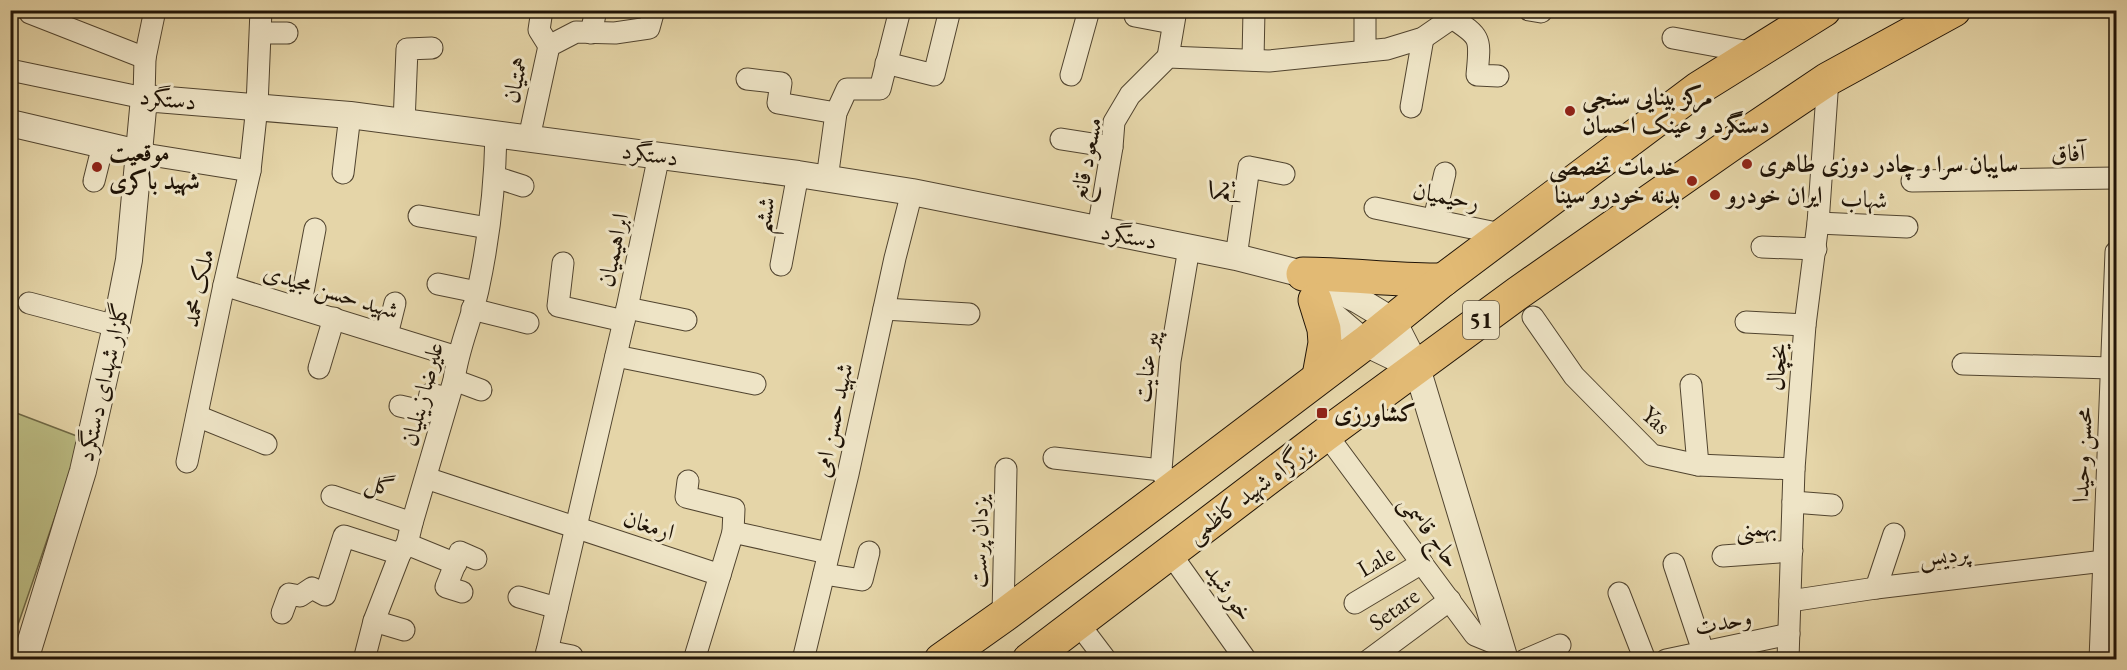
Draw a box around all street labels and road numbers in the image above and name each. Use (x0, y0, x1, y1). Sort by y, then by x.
street label: همتیان (494, 54, 535, 106)
street label: دستگرد (138, 80, 198, 117)
street label: مسعود قانع (1062, 114, 1116, 205)
street label: دستگرد (620, 134, 680, 173)
street label: آفاق (2051, 137, 2088, 168)
street label: رحیمیان (1410, 174, 1482, 217)
street label: یکم (1203, 177, 1243, 205)
street label: شهاب (1840, 182, 1888, 215)
street label: ششم (745, 194, 791, 237)
street label: ابراهیمیان (590, 210, 635, 290)
street label: دستگرد (1098, 215, 1160, 256)
street label: ملک محمد (174, 246, 221, 330)
street label: شهید حسن مجیدی (259, 255, 403, 327)
street label: گلزار شهدای دستگرد (69, 299, 136, 464)
road number: 51 (1463, 301, 1499, 339)
street label: پیر عنایت (1126, 328, 1167, 404)
street label: علیرضا زینلیان (393, 338, 450, 449)
street label: یخچال (1759, 342, 1795, 392)
street label: شهید حسن امی (805, 360, 861, 480)
street label: Yas (1635, 398, 1677, 441)
street label: محسن وحیدا (2064, 406, 2100, 503)
street label: بزرگراه شهید کاظمی (1180, 434, 1321, 551)
street label: گل (361, 465, 399, 506)
street label: حاج قاسمی (1388, 488, 1468, 577)
street label: یزدان پرست (962, 493, 996, 588)
street label: ارمغان (620, 502, 679, 547)
street label: بهمنی (1734, 511, 1778, 546)
street label: پردیس (1917, 536, 1974, 574)
street label: Lale (1351, 537, 1400, 584)
street label: خورشید (1198, 557, 1261, 627)
street label: Setare (1362, 580, 1425, 637)
street label: وحدت (1692, 601, 1754, 642)

